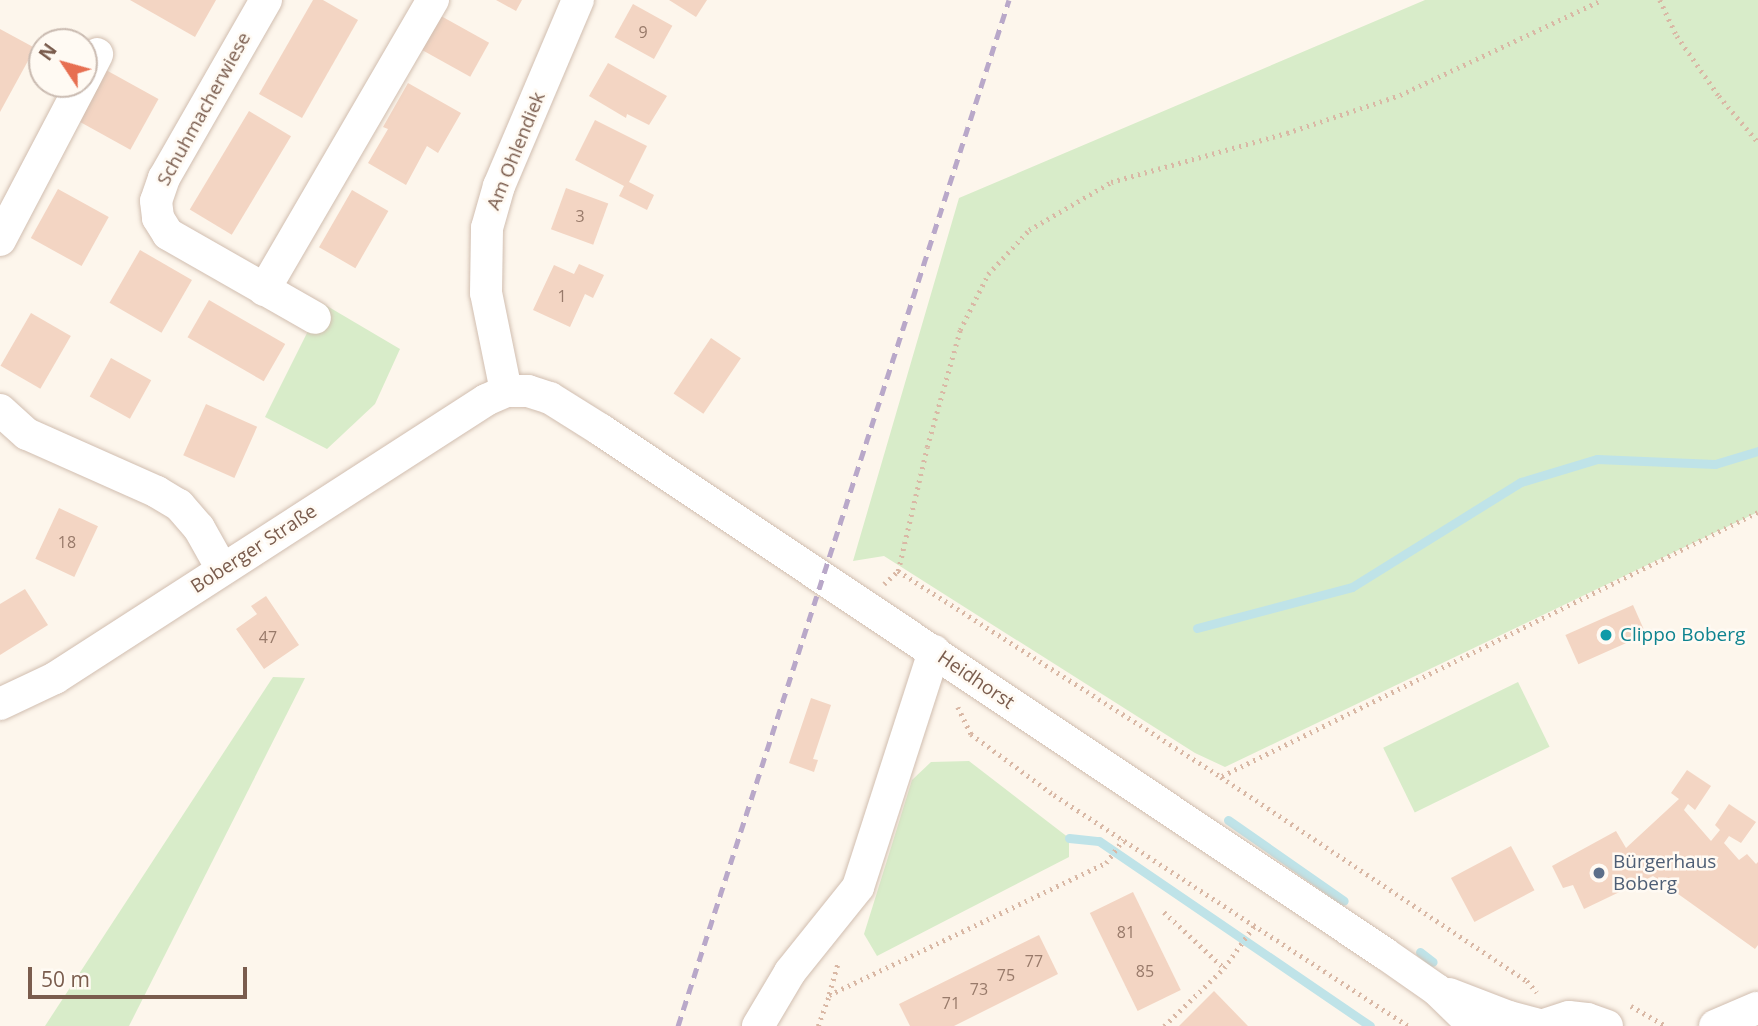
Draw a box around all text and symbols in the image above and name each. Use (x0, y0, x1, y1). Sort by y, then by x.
house number: 9 (638, 22, 648, 42)
north arrow (28, 28, 98, 98)
street label: Schuhmacherwiese (152, 28, 256, 190)
text: N (33, 38, 63, 66)
street label: Am Ohlendiek (482, 89, 550, 213)
house number: 3 (575, 206, 585, 226)
house number: 1 (557, 286, 567, 306)
street label: Boberger Straße (187, 500, 321, 598)
house number: 18 (58, 532, 76, 552)
place label: Clippo Boberg (1620, 624, 1745, 646)
house number: 47 (259, 627, 277, 647)
marker: Clippo Boberg (1598, 627, 1614, 643)
street label: Heidhorst (933, 646, 1019, 714)
place label: Bürgerhaus Boberg (1613, 851, 1716, 895)
marker: Bürgerhaus Boberg (1591, 865, 1607, 881)
house number: 81 (1117, 922, 1135, 942)
house number: 77 (1025, 951, 1043, 971)
scale bar (32, 953, 250, 997)
house number: 85 (1136, 961, 1154, 981)
text: 50 m (41, 965, 90, 993)
house number: 75 (997, 965, 1015, 985)
house number: 73 (970, 979, 988, 999)
house number: 71 (942, 993, 960, 1013)

